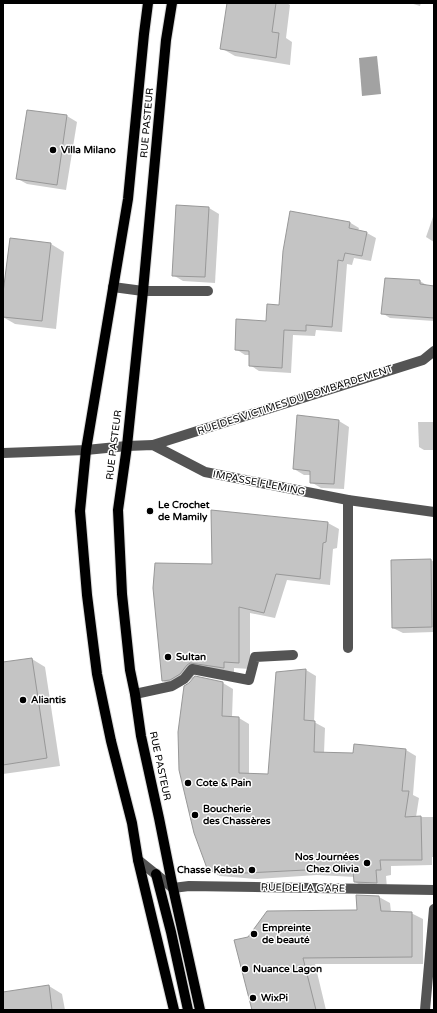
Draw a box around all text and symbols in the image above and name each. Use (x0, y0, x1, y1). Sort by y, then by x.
street label: RUE PASTEUR (138, 87, 156, 159)
place label: Villa Milano (61, 144, 116, 156)
marker: Villa Milano (48, 145, 58, 155)
street label: RUE DES VICTIMES DU BOMBARDEMENT (196, 363, 394, 437)
street label: RUE PASTEUR (104, 409, 124, 481)
street label: IMPASSE FLEMING (212, 468, 306, 498)
place label: Le Crochet de Mamily (158, 499, 210, 523)
marker: Le Crochet de Mamily (145, 506, 155, 516)
place label: Sultan (176, 651, 206, 663)
marker: Sultan (163, 652, 173, 662)
place label: Aliantis (31, 694, 66, 706)
marker: Aliantis (18, 695, 28, 705)
street label: RUE PASTEUR (147, 730, 173, 802)
place label: Cote & Pain (196, 777, 251, 789)
marker: Cote & Pain (183, 778, 193, 788)
place label: Boucherie des Chassères (203, 803, 271, 827)
marker: Boucherie des Chassères (190, 810, 200, 820)
place label: Nos Journées Chez Olivia (295, 851, 359, 875)
marker: Nos Journées Chez Olivia (362, 858, 372, 868)
place label: Chasse Kebab (177, 864, 245, 876)
marker: Chasse Kebab (247, 865, 257, 875)
street label: RUE DE LA GARE (261, 881, 345, 895)
place label: Empreinte de beauté (262, 922, 311, 946)
marker: Empreinte de beauté (249, 929, 259, 939)
place label: Nuance Lagon (253, 963, 322, 975)
marker: Nuance Lagon (240, 964, 250, 974)
place label: WixPi (261, 992, 288, 1004)
marker: WixPi (248, 993, 258, 1003)

